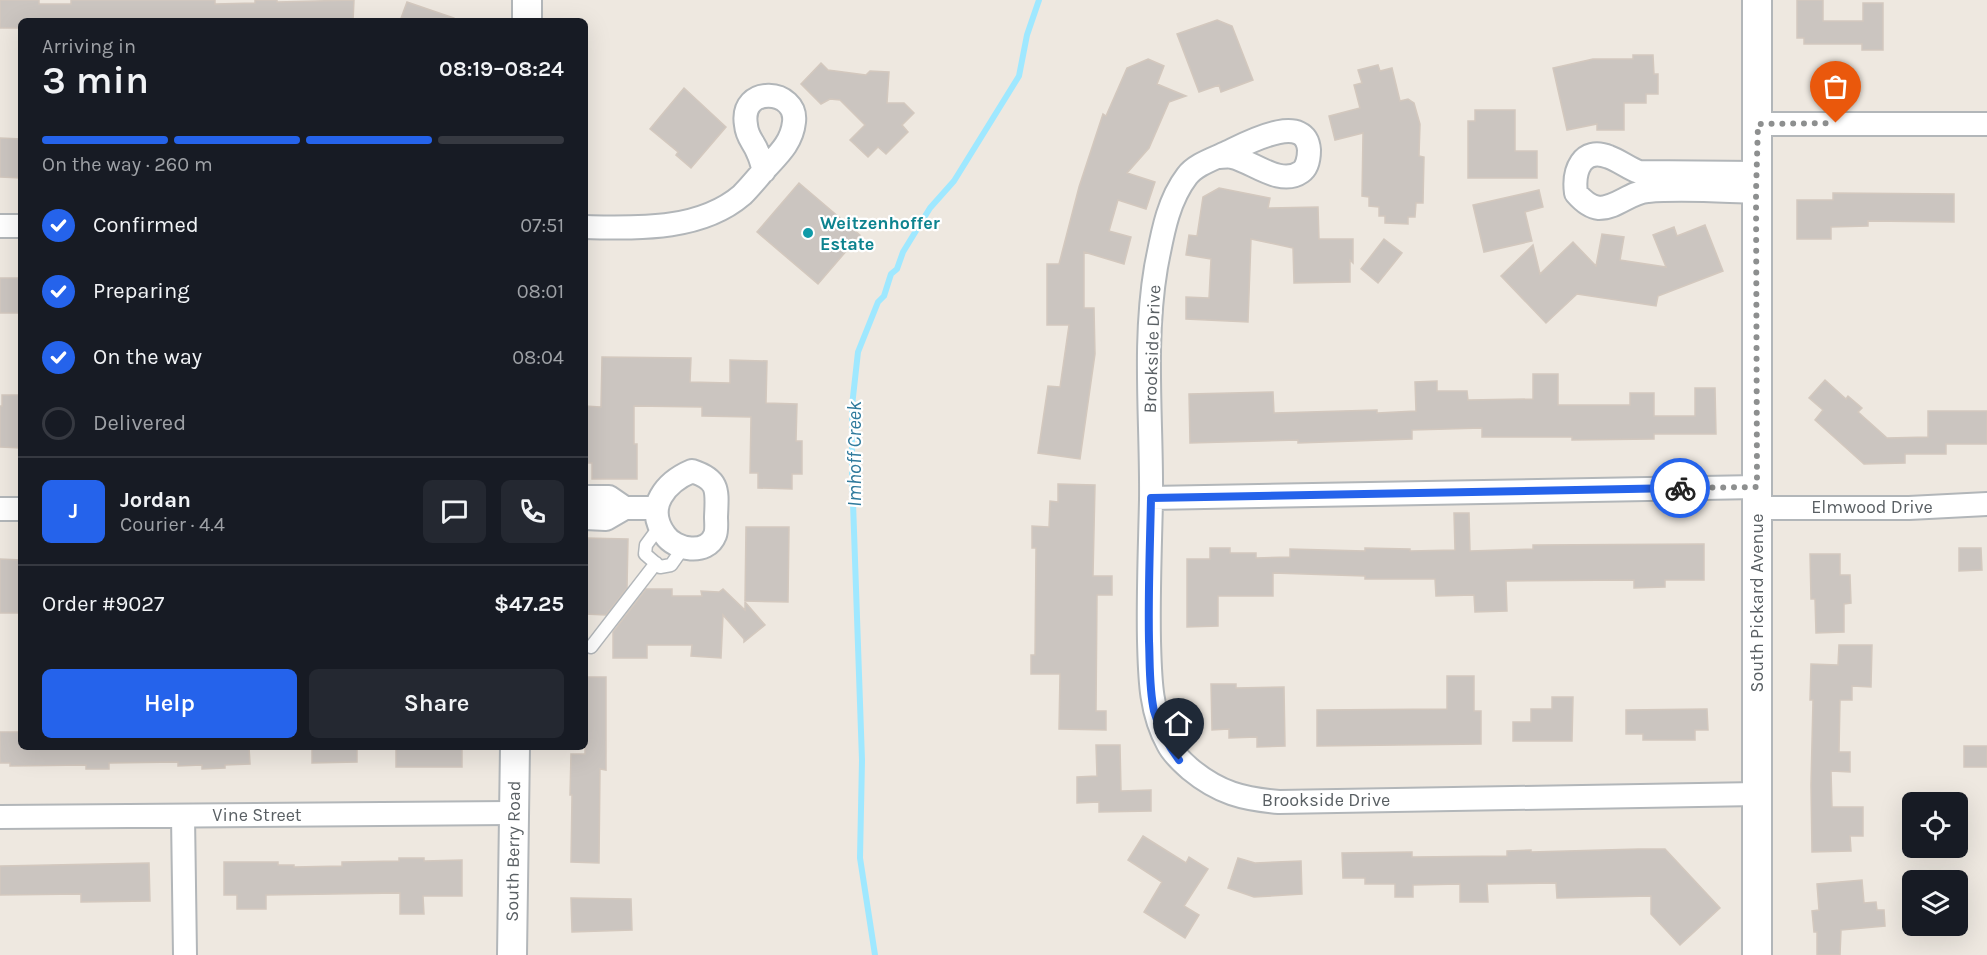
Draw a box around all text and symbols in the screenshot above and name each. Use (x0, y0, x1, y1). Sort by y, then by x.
text: Arriving in (42, 35, 136, 58)
text: 08:19–08:24 (439, 56, 564, 82)
text: 3 min (42, 57, 149, 103)
pin (1810, 61, 1861, 123)
icon: bag (1819, 70, 1852, 103)
text: On the way · 260 m (42, 153, 213, 176)
icon: check (42, 209, 75, 242)
text: Confirmed (93, 212, 199, 238)
place label: Weitzenhoffer Estate (820, 212, 940, 255)
text: 07:51 (520, 214, 564, 237)
marker: Weitzenhoffer Estate (801, 226, 815, 240)
icon: check (42, 275, 75, 308)
text: Preparing (93, 278, 190, 304)
text: 08:01 (517, 280, 564, 303)
street label: Brookside Drive (1139, 284, 1165, 414)
icon: check (42, 341, 75, 374)
text: On the way (93, 344, 202, 370)
text: 08:04 (512, 346, 564, 369)
water label: Imhoff Creek (843, 400, 866, 507)
text: Delivered (93, 410, 186, 436)
courier (1650, 458, 1710, 518)
icon: bike (1664, 472, 1697, 505)
button: chat (423, 480, 486, 543)
button: phone (501, 480, 564, 543)
text: Jordan (120, 487, 191, 513)
street label: Elmwood Drive (1811, 496, 1933, 518)
text: J (69, 498, 78, 524)
text: Courier · 4.4 (120, 513, 225, 536)
street label: South Pickard Avenue (1746, 514, 1768, 692)
text: Order #9027 (42, 591, 164, 617)
text: $47.25 (494, 591, 564, 617)
button: Help (42, 669, 297, 738)
button: Share (309, 669, 564, 738)
pin (1153, 698, 1204, 760)
icon: home (1162, 707, 1195, 740)
street label: South Berry Road (501, 780, 525, 922)
street label: Brookside Drive (1262, 789, 1390, 811)
map controls (1902, 792, 1968, 936)
button: locate (1902, 792, 1968, 858)
street label: Vine Street (212, 804, 302, 826)
button: layers (1902, 870, 1968, 936)

